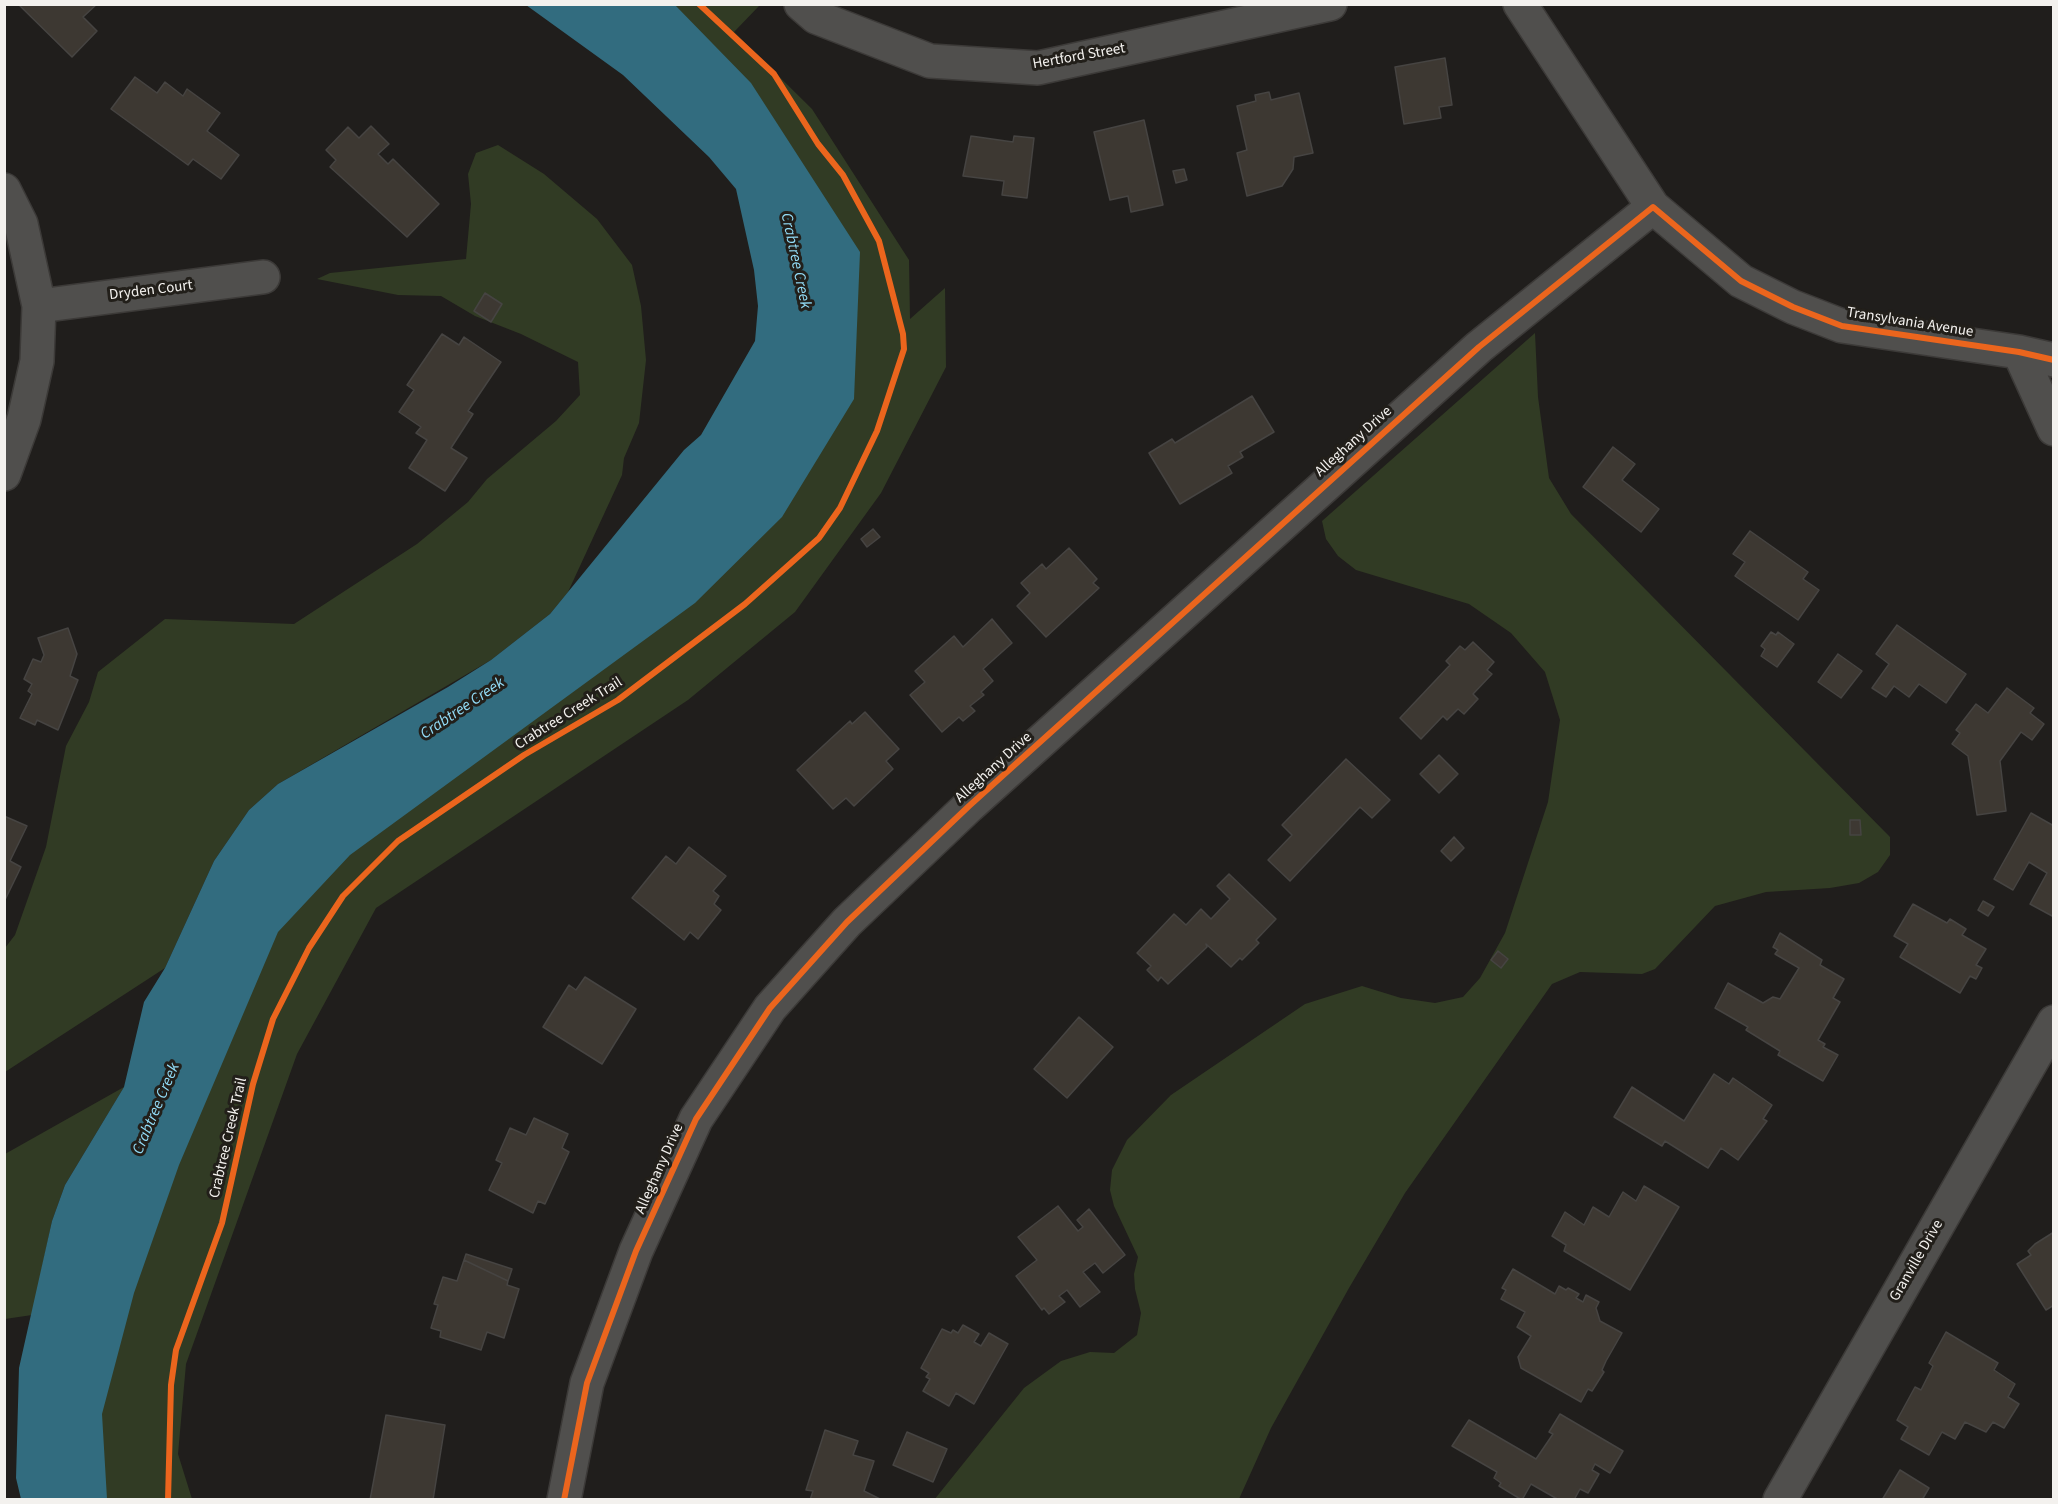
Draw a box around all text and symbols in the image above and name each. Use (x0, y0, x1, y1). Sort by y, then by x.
street label: Hertford Street (1031, 40, 1127, 74)
water label: Crabtree Creek (775, 211, 815, 311)
street label: Dryden Court (108, 277, 194, 305)
street label: Transylvania Avenue (1845, 304, 1975, 342)
street label: Alleghany Drive (1312, 403, 1396, 481)
water label: Crabtree Creek (417, 674, 509, 744)
street label: Crabtree Creek Trail (512, 674, 626, 754)
street label: Alleghany Drive (952, 729, 1036, 807)
water label: Crabtree Creek (129, 1060, 185, 1158)
street label: Crabtree Creek Trail (206, 1076, 252, 1200)
street label: Alleghany Drive (632, 1121, 688, 1217)
street label: Granville Drive (1886, 1217, 1948, 1305)

